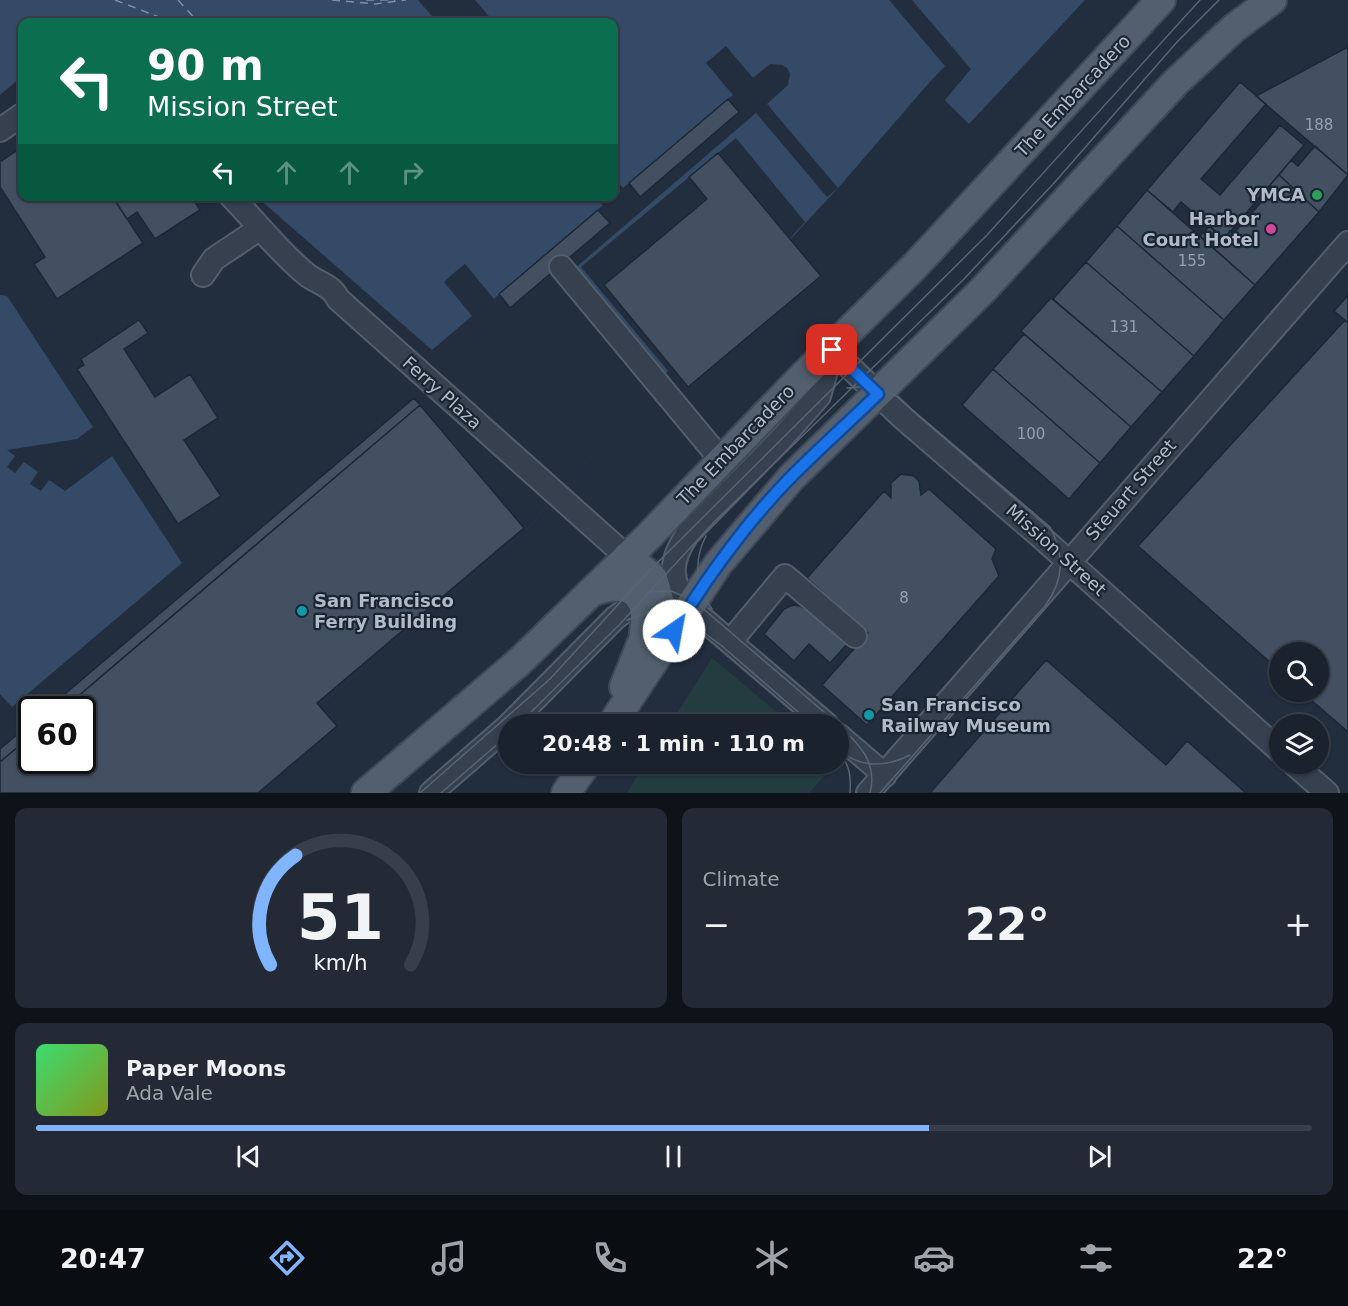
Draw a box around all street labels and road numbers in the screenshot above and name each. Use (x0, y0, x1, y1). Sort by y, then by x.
street label: The Embarcadero (1010, 30, 1135, 162)
street label: Ferry Plaza (399, 352, 486, 433)
street label: The Embarcadero (672, 380, 798, 510)
street label: Steuart Street (1081, 435, 1180, 544)
street label: Mission Street (1002, 499, 1111, 600)

